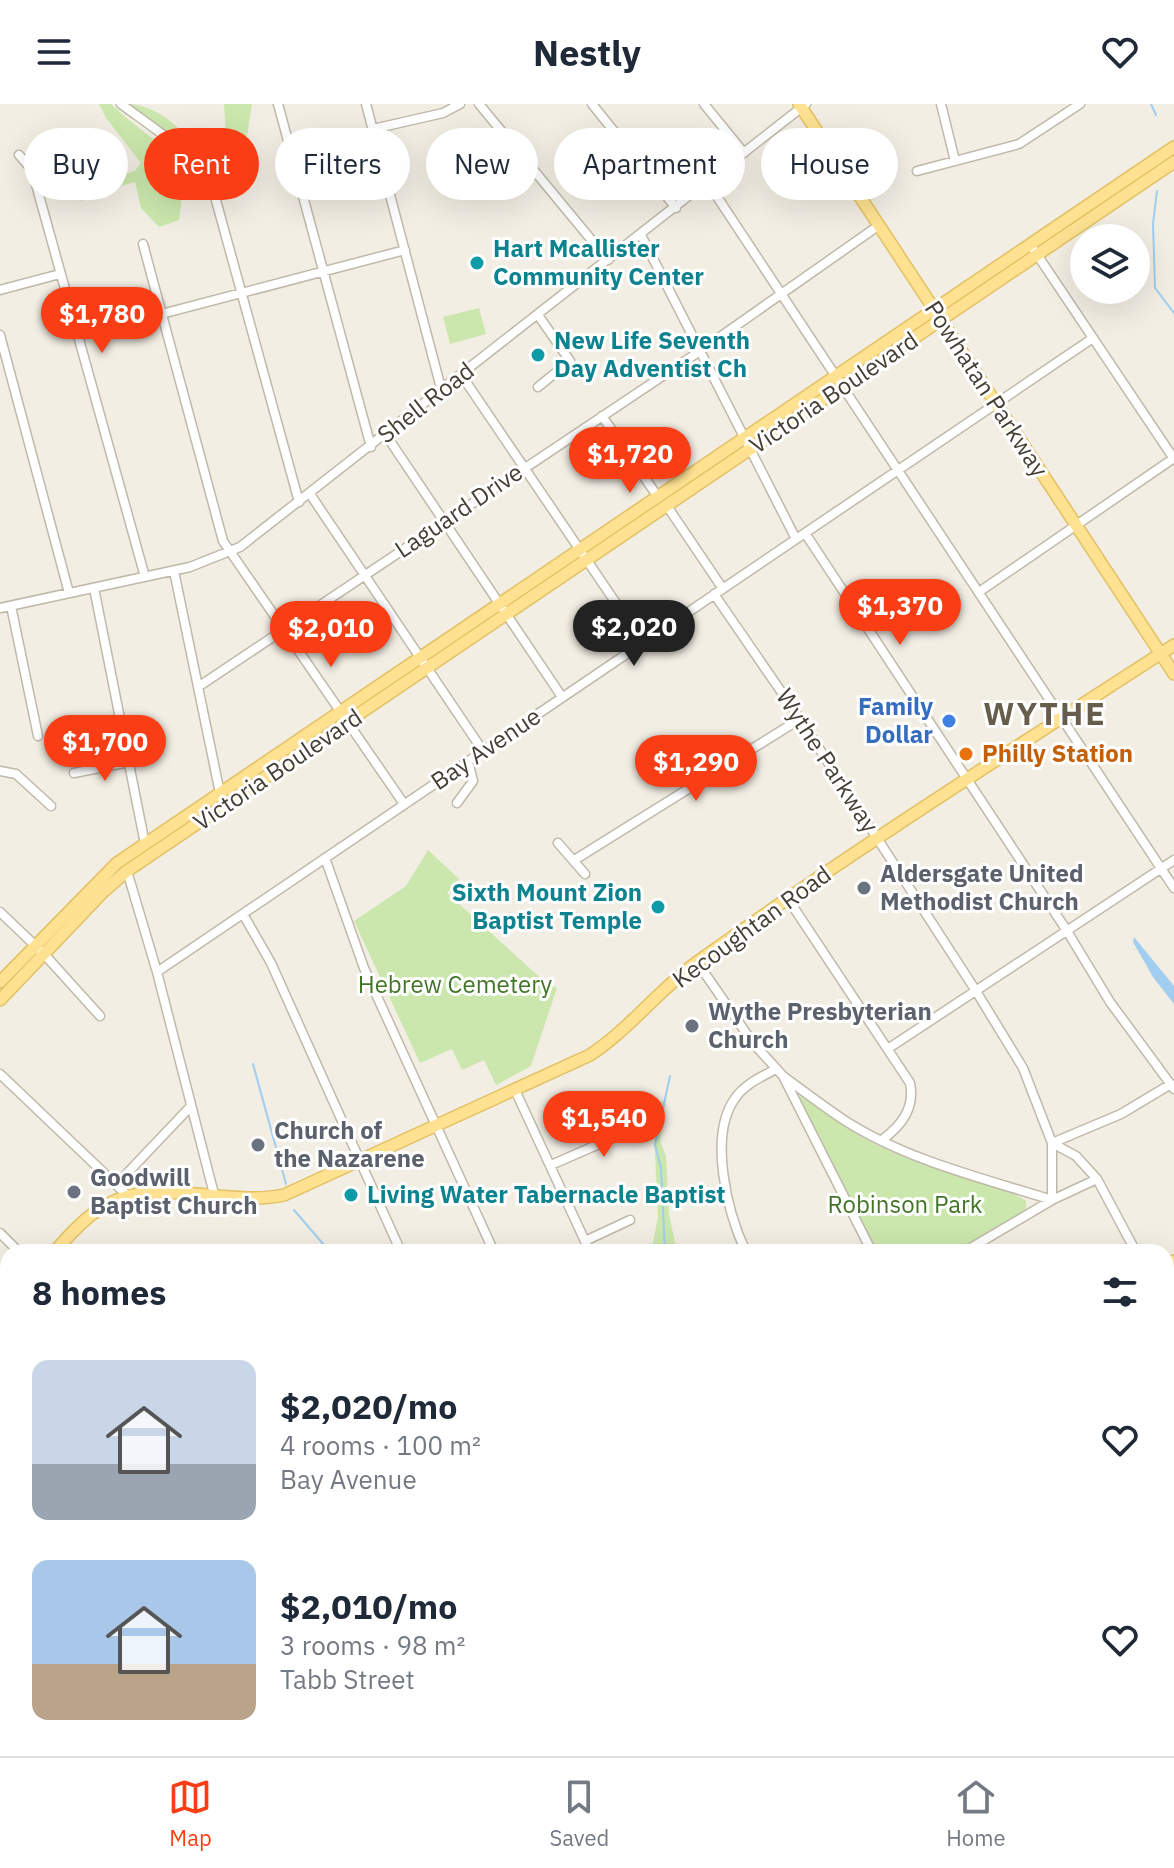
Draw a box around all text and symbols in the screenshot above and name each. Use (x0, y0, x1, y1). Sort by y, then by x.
text: Nestly (533, 29, 641, 76)
icon: menu (32, 30, 76, 74)
icon: heart (1098, 30, 1142, 74)
chip: Buy (24, 128, 128, 200)
chip: Rent (144, 128, 259, 200)
chip: Filters (275, 128, 410, 200)
chip: New (426, 128, 538, 200)
chip: Apartment (554, 128, 745, 200)
chip: House (761, 128, 898, 200)
map controls (1070, 224, 1150, 304)
button: layers (1070, 224, 1150, 304)
place label: Hart Mcallister Community Center (493, 232, 704, 292)
marker: Hart Mcallister Community Center (468, 254, 486, 272)
pin: $1,780 (37, 287, 167, 355)
street label: Powhatan Parkway (918, 294, 1056, 483)
text: $1,780 (59, 296, 145, 330)
place label: New Life Seventh Day Adventist Ch (554, 324, 750, 384)
street label: Victoria Boulevard (743, 324, 924, 461)
marker: New Life Seventh Day Adventist Ch (529, 346, 547, 364)
street label: Shell Road (370, 354, 480, 450)
pin: $1,720 (565, 427, 695, 495)
text: $1,720 (587, 436, 673, 470)
street label: Laguard Drive (388, 456, 529, 565)
pin: $1,370 (835, 579, 965, 647)
text: $1,370 (857, 588, 943, 622)
pin: $2,020 (569, 600, 699, 668)
pin: $2,010 (266, 601, 396, 669)
text: $2,020 (591, 609, 677, 643)
text: $2,010 (288, 610, 374, 644)
street label: Wythe Parkway (769, 682, 886, 839)
place label: Family Dollar (858, 690, 933, 750)
district label: WYTHE (983, 692, 1107, 734)
street label: Bay Avenue (424, 700, 547, 797)
street label: Victoria Boulevard (187, 701, 368, 838)
marker: Family Dollar (940, 712, 958, 730)
pin: $1,700 (40, 715, 170, 783)
text: $1,700 (62, 724, 148, 758)
pin: $1,290 (631, 735, 761, 803)
place label: Philly Station (982, 737, 1133, 769)
text: $1,290 (653, 744, 739, 778)
marker: Philly Station (957, 745, 975, 763)
place label: Aldersgate United Methodist Church (880, 857, 1084, 917)
street label: Kecoughtan Road (666, 858, 837, 995)
place label: Sixth Mount Zion Baptist Temple (452, 876, 642, 936)
marker: Aldersgate United Methodist Church (855, 879, 873, 897)
marker: Sixth Mount Zion Baptist Temple (649, 898, 667, 916)
park label: Hebrew Cemetery (358, 968, 552, 1000)
place label: Wythe Presbyterian Church (708, 995, 932, 1055)
marker: Wythe Presbyterian Church (683, 1017, 701, 1035)
pin: $1,540 (539, 1091, 669, 1159)
text: $1,540 (561, 1100, 647, 1134)
place label: Church of the Nazarene (274, 1114, 425, 1174)
marker: Church of the Nazarene (249, 1136, 267, 1154)
place label: Goodwill Baptist Church (90, 1161, 257, 1221)
place label: Living Water Tabernacle Baptist (367, 1178, 726, 1210)
marker: Goodwill Baptist Church (65, 1183, 83, 1201)
marker: Living Water Tabernacle Baptist (342, 1186, 360, 1204)
park label: Robinson Park (828, 1188, 983, 1220)
text: 8 homes (32, 1270, 167, 1314)
icon: filters (1098, 1270, 1142, 1314)
text: $2,020/mo (280, 1384, 457, 1428)
icon: home (96, 1392, 192, 1488)
icon: heart (1098, 1418, 1142, 1462)
text: 4 rooms · 100 m² (280, 1428, 481, 1462)
text: Bay Avenue (280, 1462, 417, 1496)
text: $2,010/mo (280, 1584, 457, 1628)
icon: home (96, 1592, 192, 1688)
icon: heart (1098, 1618, 1142, 1662)
text: 3 rooms · 98 m² (280, 1628, 465, 1662)
text: Tabb Street (280, 1662, 415, 1696)
tab: Map (168, 1775, 212, 1852)
tab: Saved (549, 1775, 609, 1852)
tab: Home (946, 1775, 1005, 1852)

